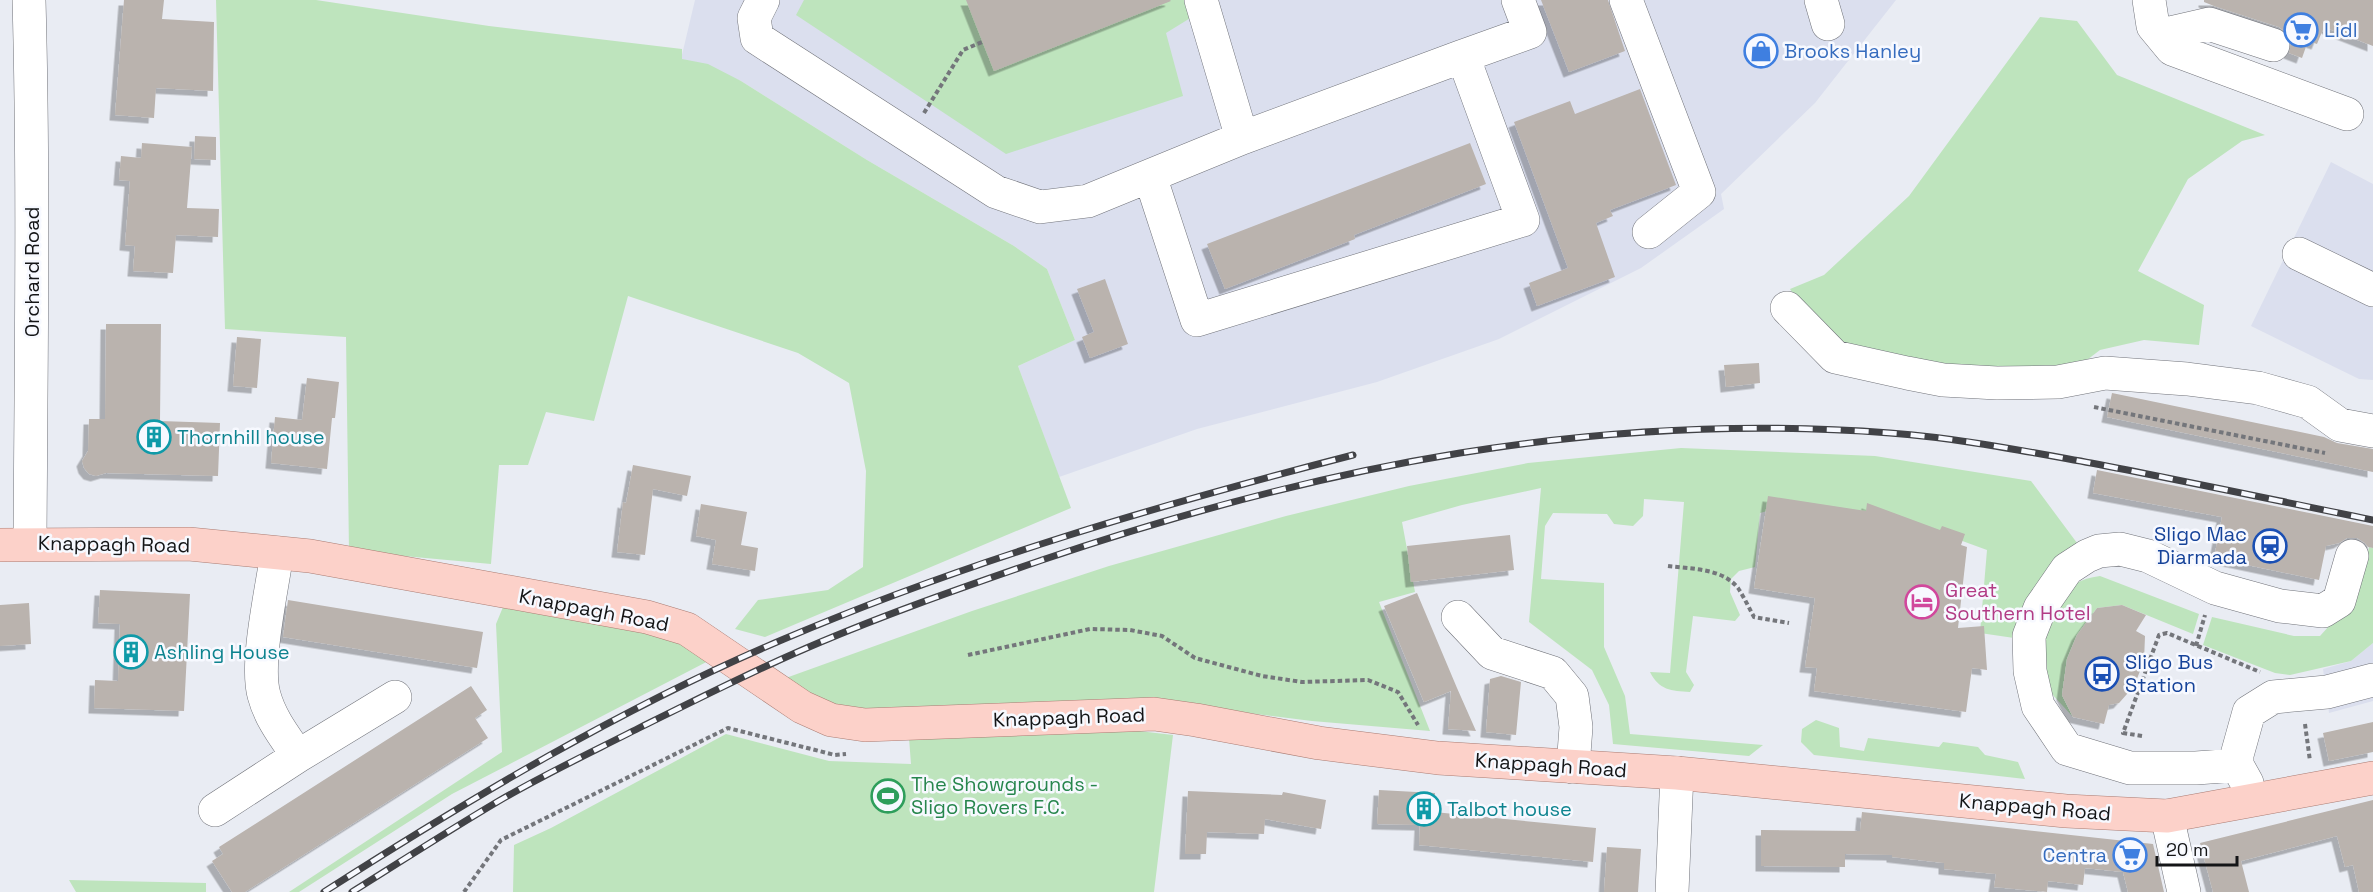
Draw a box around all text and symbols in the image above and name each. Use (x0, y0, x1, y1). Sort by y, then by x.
supermarket icon: Lidl (2283, 12, 2319, 48)
place label: Lidl (2324, 17, 2358, 43)
shop icon: Brooks Hanley (1743, 33, 1779, 69)
place label: Brooks Hanley (1784, 38, 1921, 64)
street label: Orchard Road (19, 207, 45, 337)
building icon: Thornhill house (136, 419, 172, 455)
place label: Thornhill house (177, 424, 325, 450)
place label: Sligo Mac Diarmada (2154, 521, 2247, 570)
station icon: Sligo Mac Diarmada (2252, 528, 2288, 564)
street label: Knappagh Road (38, 530, 190, 558)
place label: Great Southern Hotel (1945, 577, 2091, 626)
street label: Knappagh Road (517, 583, 671, 637)
hotel icon: Great Southern Hotel (1904, 584, 1940, 620)
building icon: Ashling House (113, 634, 149, 670)
place label: Ashling House (154, 639, 290, 665)
place label: Sligo Bus Station (2125, 649, 2213, 698)
bus stop icon: Sligo Bus Station (2084, 656, 2120, 692)
street label: Knappagh Road (992, 701, 1146, 733)
street label: Knappagh Road (1474, 747, 1628, 783)
place label: The Showgrounds - Sligo Rovers F.C. (911, 771, 1098, 820)
sports icon: The Showgrounds - Sligo Rovers F.C. (870, 778, 906, 814)
street label: Knappagh Road (1958, 787, 2112, 827)
building icon: Talbot house (1406, 791, 1442, 827)
place label: Talbot house (1447, 796, 1572, 822)
scale bar (2157, 829, 2236, 867)
supermarket icon: Centra (2112, 837, 2148, 873)
text: 20 m (2166, 838, 2209, 861)
place label: Centra (2042, 842, 2107, 868)

